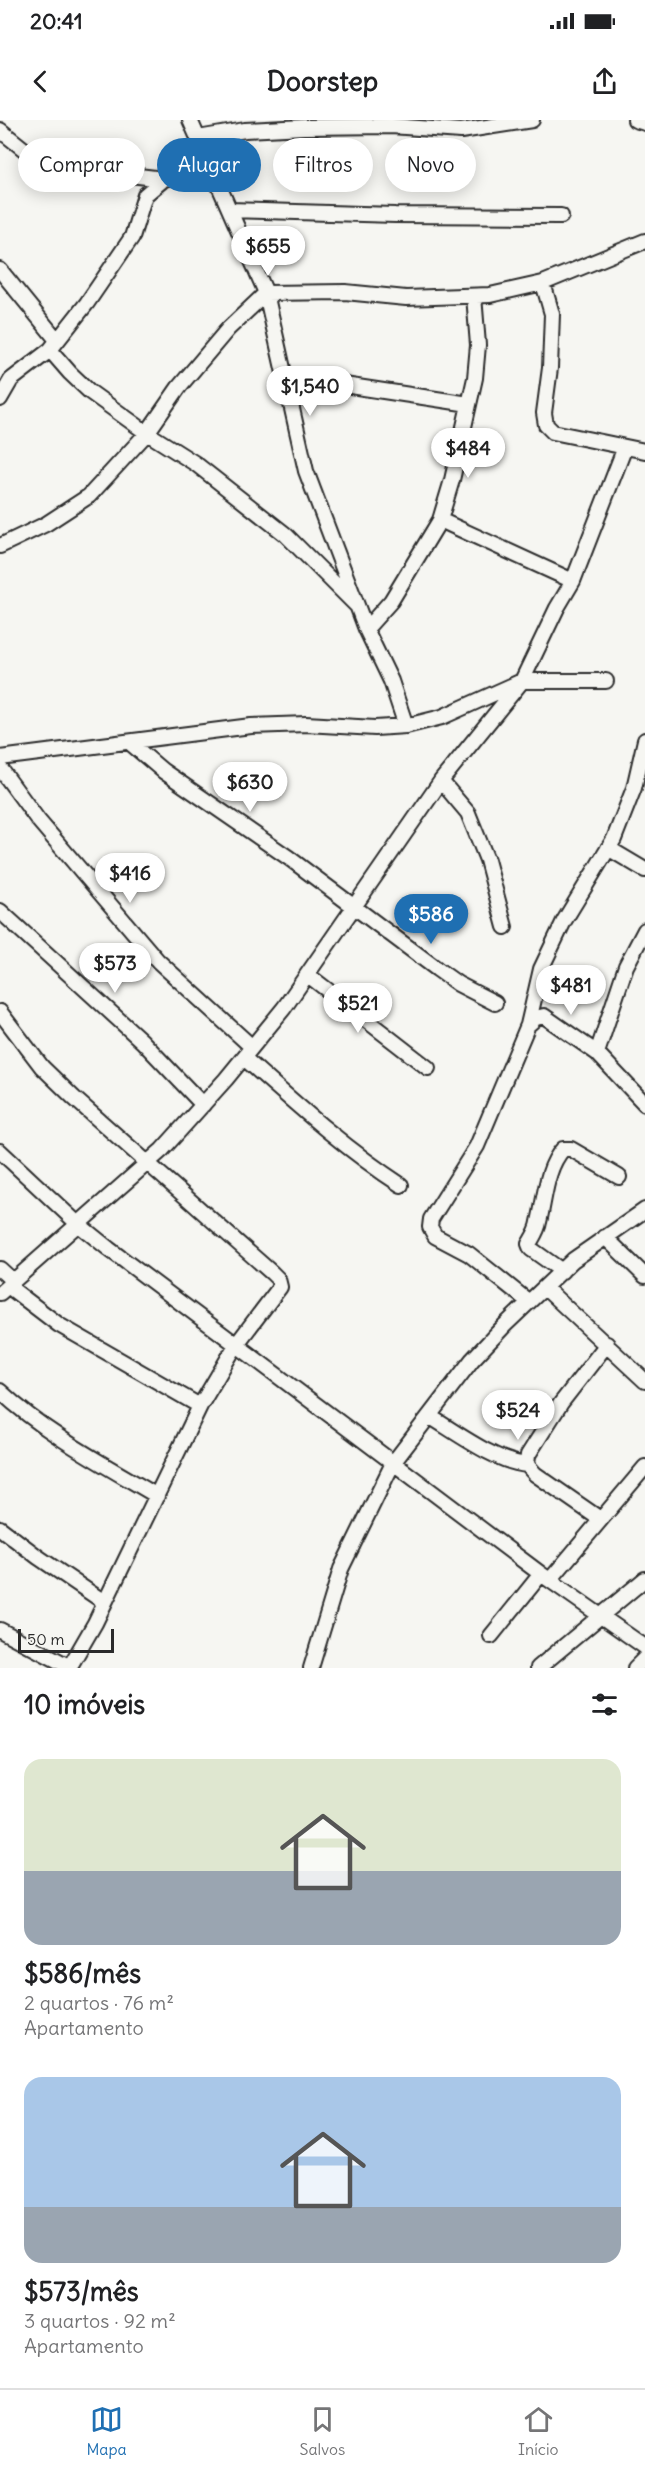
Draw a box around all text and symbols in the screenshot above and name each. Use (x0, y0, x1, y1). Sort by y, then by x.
text: 20:41 (30, 7, 83, 35)
text: Doorstep (267, 64, 378, 98)
icon: back (24, 65, 57, 98)
icon: share (588, 65, 621, 98)
chip: Comprar (18, 138, 145, 192)
chip: Alugar (157, 138, 261, 192)
chip: Filtros (273, 138, 373, 192)
chip: Novo (385, 138, 476, 192)
pin: $655 (232, 226, 304, 277)
text: $655 (245, 233, 291, 258)
pin: $1,540 (261, 366, 359, 417)
text: $1,540 (280, 373, 340, 398)
pin: $484 (432, 428, 504, 479)
text: $484 (445, 435, 491, 460)
pin: $630 (214, 762, 286, 813)
text: $630 (226, 769, 274, 794)
pin: $416 (94, 853, 166, 904)
text: $416 (109, 860, 151, 885)
pin: $586 (395, 894, 467, 945)
text: $586 (408, 901, 454, 926)
pin: $573 (79, 943, 151, 994)
text: $573 (93, 950, 137, 975)
pin: $481 (535, 965, 607, 1016)
text: $481 (550, 972, 592, 997)
pin: $521 (322, 983, 394, 1034)
text: $521 (337, 990, 379, 1015)
pin: $524 (482, 1390, 554, 1441)
text: $524 (496, 1397, 540, 1422)
scale bar (18, 1626, 114, 1654)
text: 50 m (27, 1629, 65, 1649)
text: 10 imóveis (24, 1688, 145, 1721)
icon: filters (588, 1688, 621, 1721)
icon: home (269, 1798, 377, 1906)
text: $586/mês (24, 1957, 141, 1990)
text: 2 quartos · 76 m² (24, 1990, 174, 2015)
text: Apartamento (24, 2015, 144, 2040)
icon: home (269, 2116, 377, 2224)
text: $573/mês (24, 2275, 139, 2308)
text: 3 quartos · 92 m² (24, 2308, 176, 2333)
text: Apartamento (24, 2333, 144, 2358)
tab: Mapa (86, 2403, 127, 2459)
tab: Salvos (300, 2403, 345, 2459)
tab: Início (518, 2403, 559, 2459)

